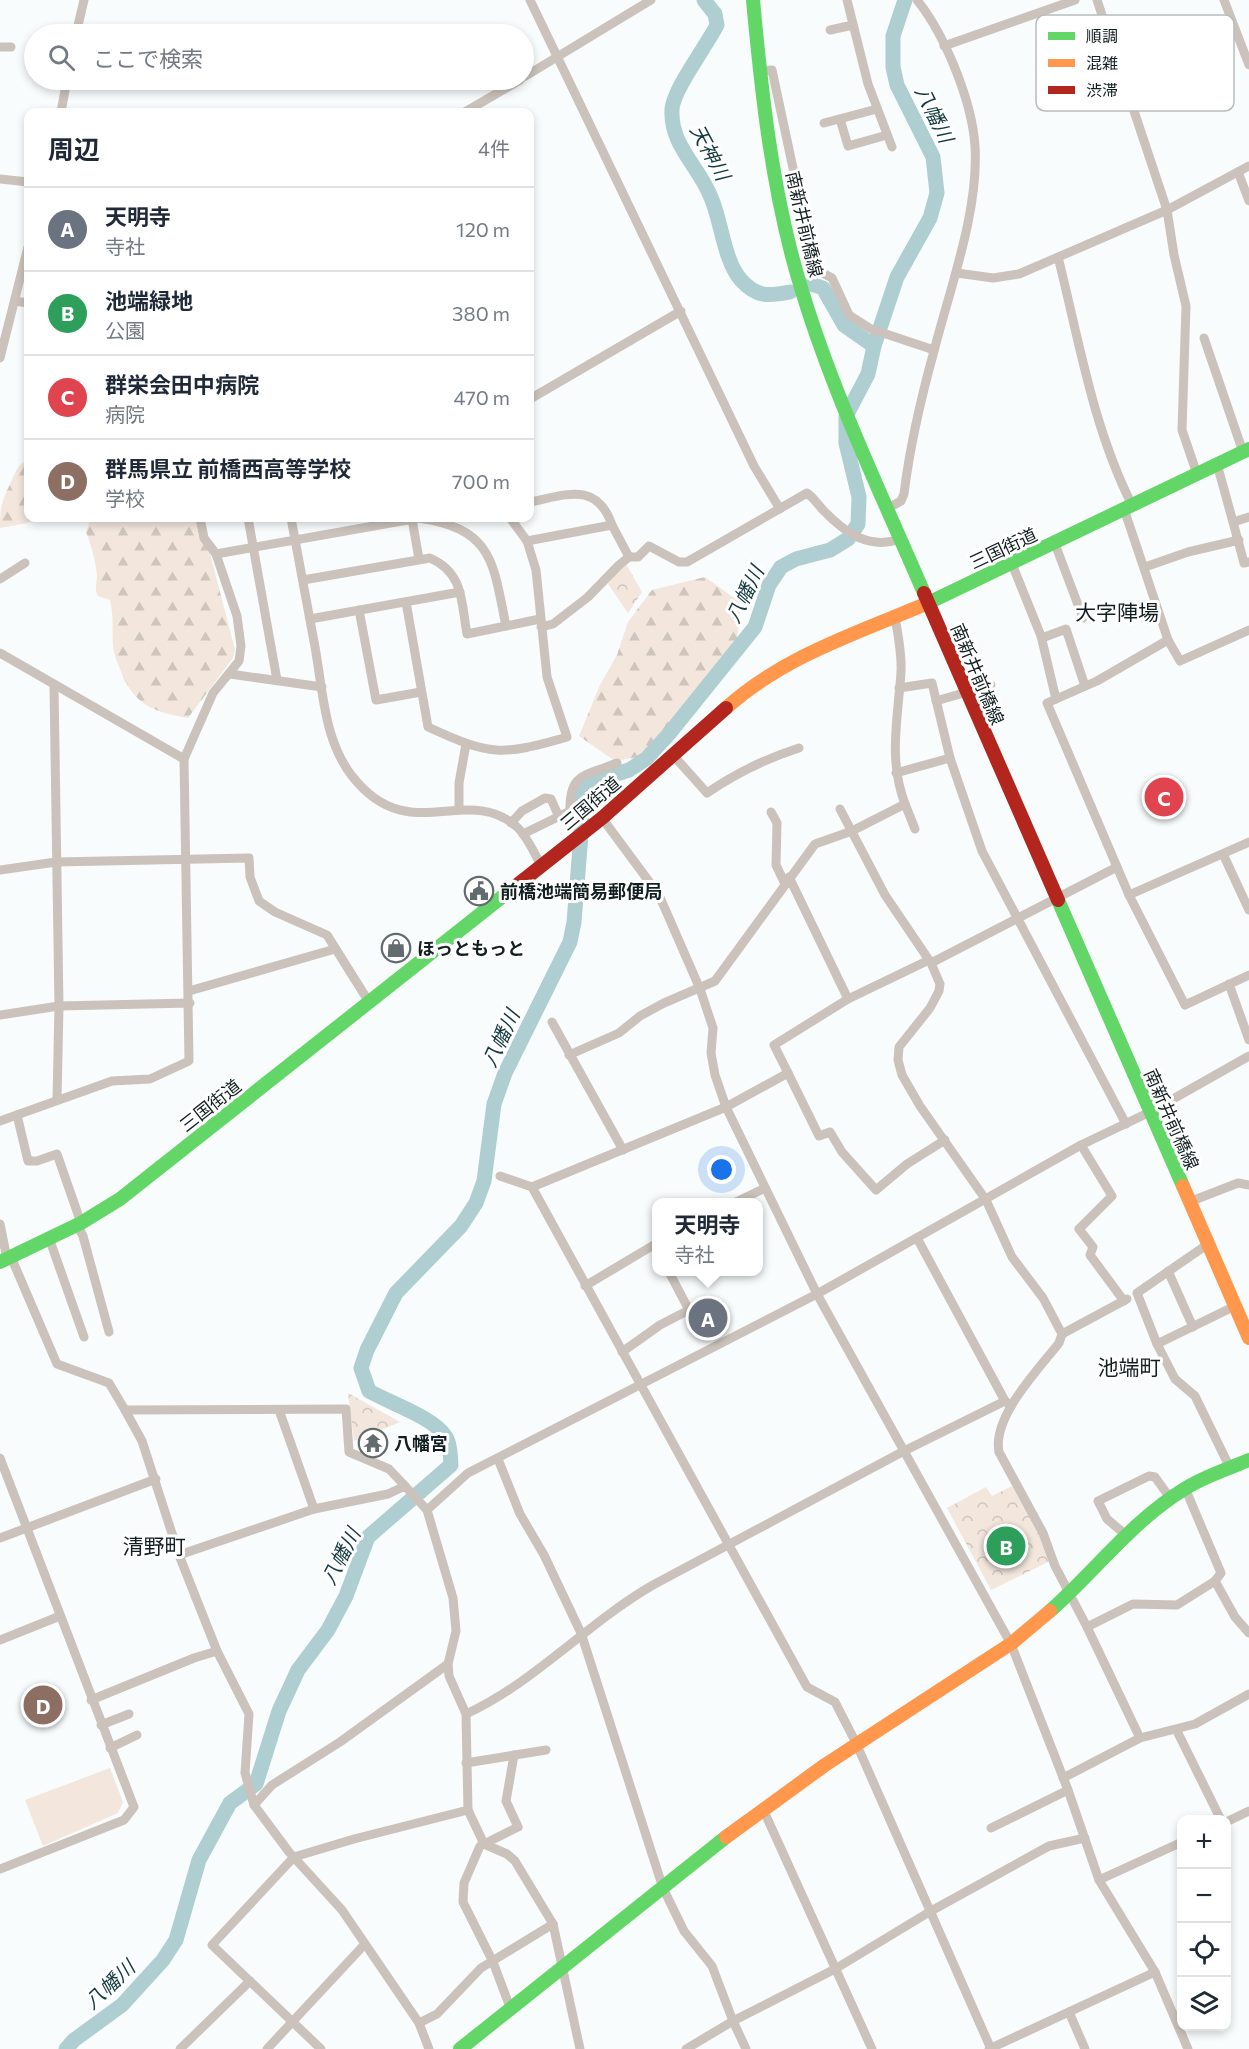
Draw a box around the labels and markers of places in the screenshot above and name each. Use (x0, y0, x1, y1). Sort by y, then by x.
pin: C (1144, 774, 1184, 820)
public building icon: 前橋池端簡易郵便局 (463, 875, 495, 907)
place label: 前橋池端簡易郵便局 (500, 880, 662, 902)
shop icon: ほっともっと (380, 932, 412, 964)
place label: ほっともっと (417, 937, 525, 959)
pin: A (688, 1296, 728, 1340)
temple icon: 八幡宮 (357, 1427, 389, 1459)
place label: 八幡宮 (394, 1432, 448, 1454)
pin: B (986, 1524, 1026, 1568)
pin: D (24, 1682, 63, 1728)

